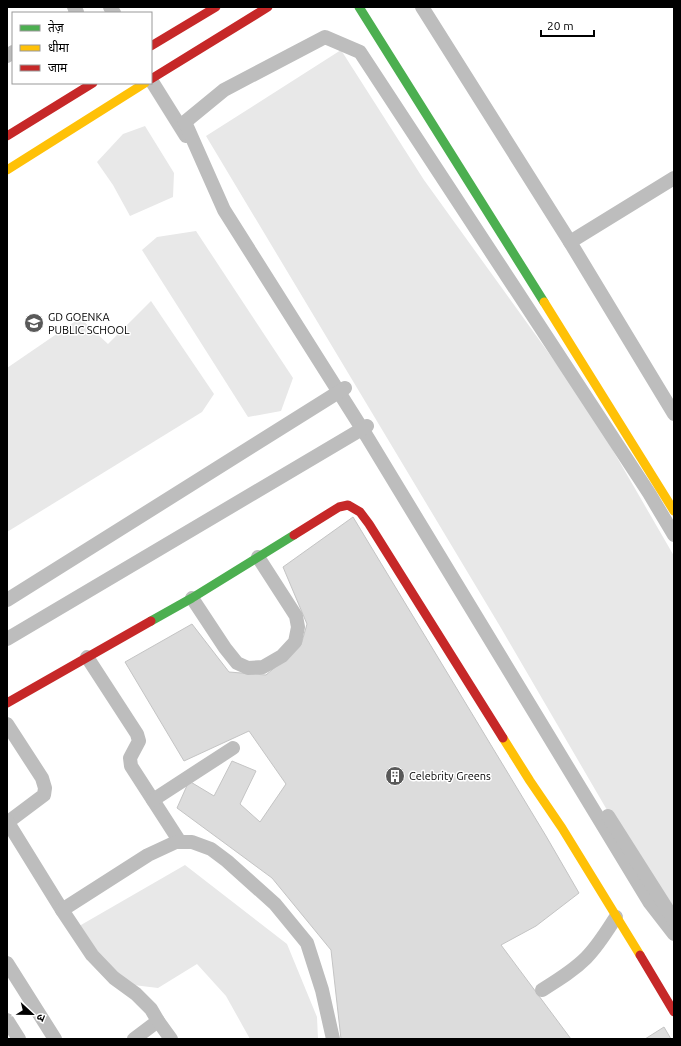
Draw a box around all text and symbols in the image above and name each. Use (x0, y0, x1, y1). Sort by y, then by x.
legend (12, 12, 152, 84)
scale bar (541, 12, 594, 38)
text: 20 m (547, 19, 574, 32)
text: तेज़ (48, 20, 65, 34)
text: धीमा (48, 40, 70, 54)
text: जाम (48, 61, 68, 74)
place label: GD GOENKA PUBLIC SCHOOL (48, 311, 130, 336)
school or university icon: GD GOENKA PUBLIC SCHOOL (23, 312, 45, 334)
building icon: Celebrity Greens (384, 765, 406, 787)
place label: Celebrity Greens (409, 770, 491, 782)
north arrow (12, 994, 52, 1034)
text: उ (34, 1013, 48, 1023)

